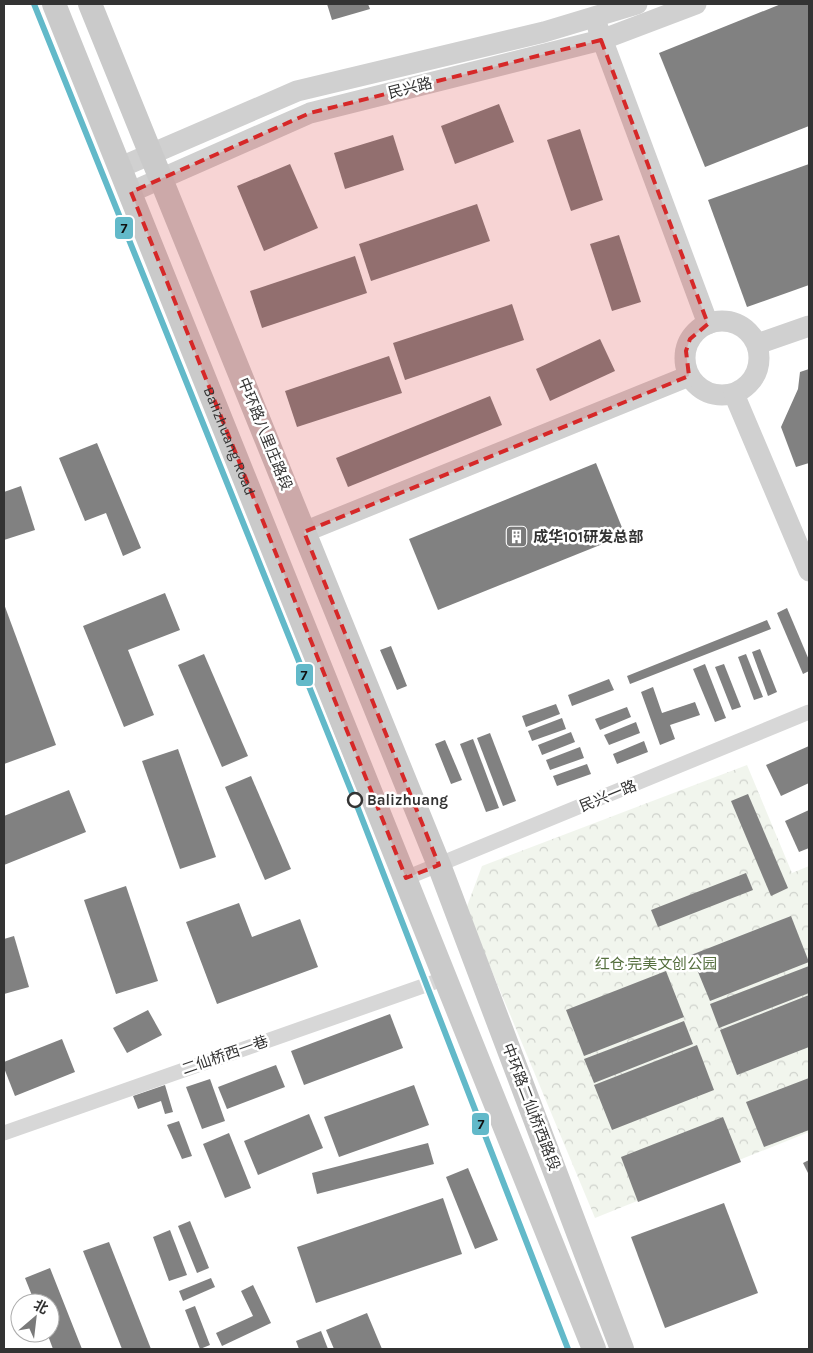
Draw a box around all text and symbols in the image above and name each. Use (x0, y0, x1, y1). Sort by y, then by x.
street label: 民兴路 (386, 74, 434, 102)
line badge: 7 (114, 216, 134, 240)
text: 7 (121, 220, 128, 237)
street label: 中环路八里庄路段 (234, 375, 296, 493)
street label: Balizhuang Road (200, 384, 259, 498)
building icon: 成华101研发总部 (505, 525, 529, 549)
place label: 成华101研发总部 (533, 528, 643, 546)
line badge: 7 (295, 663, 314, 687)
text: 7 (301, 667, 308, 684)
street label: 民兴一路 (577, 776, 639, 816)
place label: Balizhuang (367, 791, 448, 809)
marker: Balizhuang (347, 792, 363, 808)
park label: 红仓·完美文创公园 (595, 955, 717, 973)
street label: 二仙桥西一巷 (180, 1032, 270, 1078)
street label: 中环路二仙桥西路段 (498, 1041, 564, 1173)
line badge: 7 (471, 1112, 490, 1136)
text: 7 (478, 1116, 485, 1133)
north arrow (10, 1293, 60, 1343)
text: 北 (31, 1296, 51, 1318)

